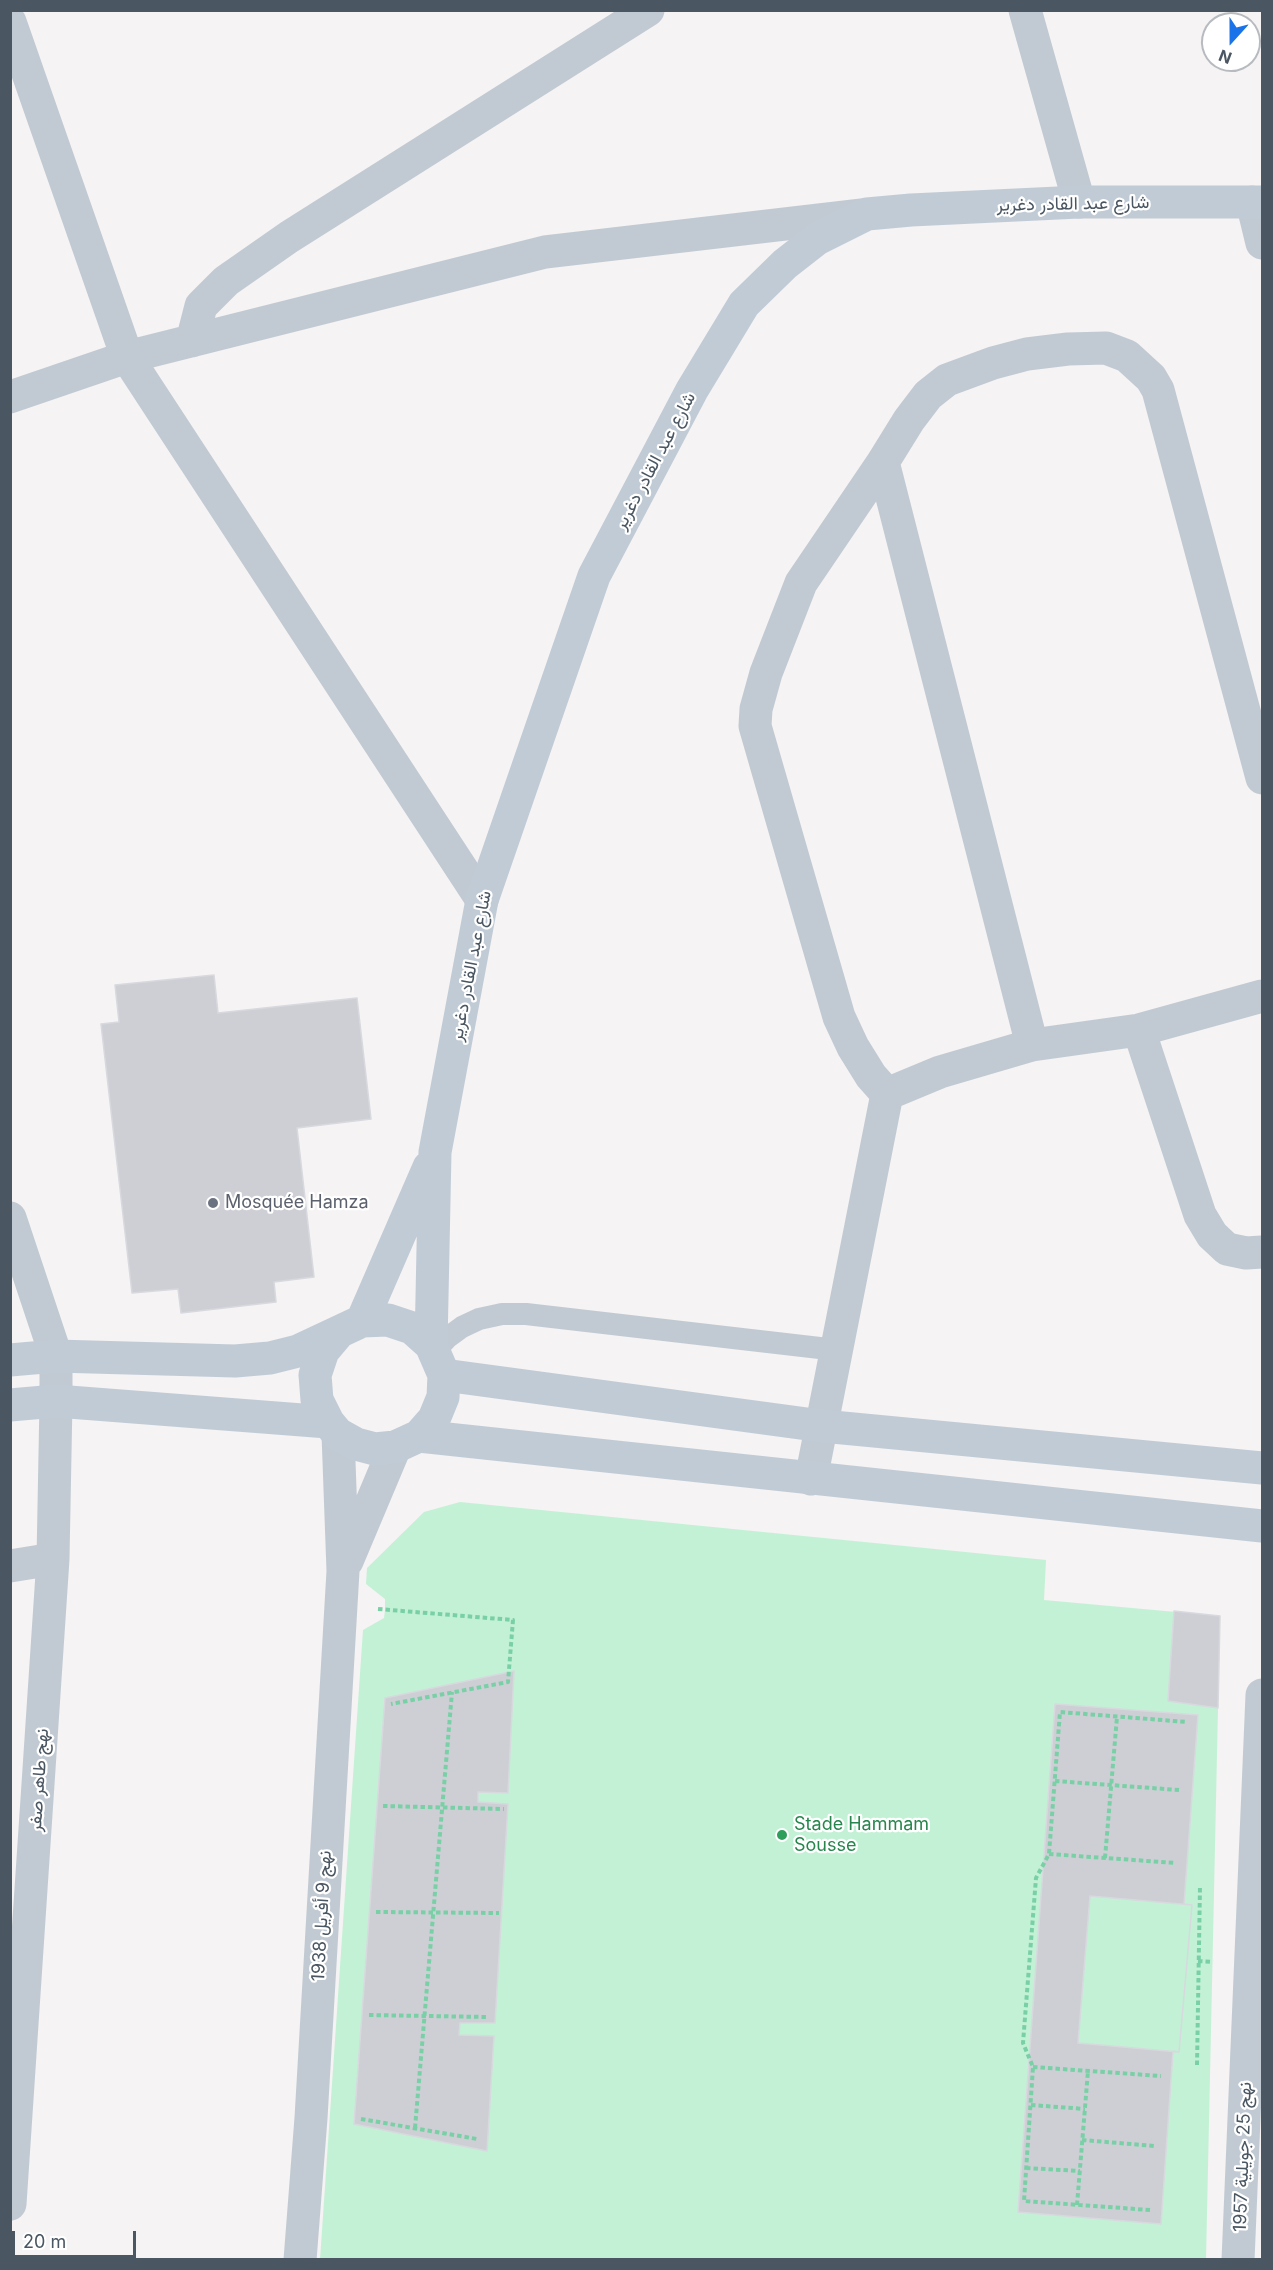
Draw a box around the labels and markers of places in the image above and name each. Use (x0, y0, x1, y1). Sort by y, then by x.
place label: Mosquée Hamza (225, 1192, 369, 1214)
marker: Mosquée Hamza (206, 1196, 220, 1210)
place label: Stade Hammam Sousse (794, 1814, 929, 1856)
marker: Stade Hammam Sousse (775, 1828, 789, 1842)

